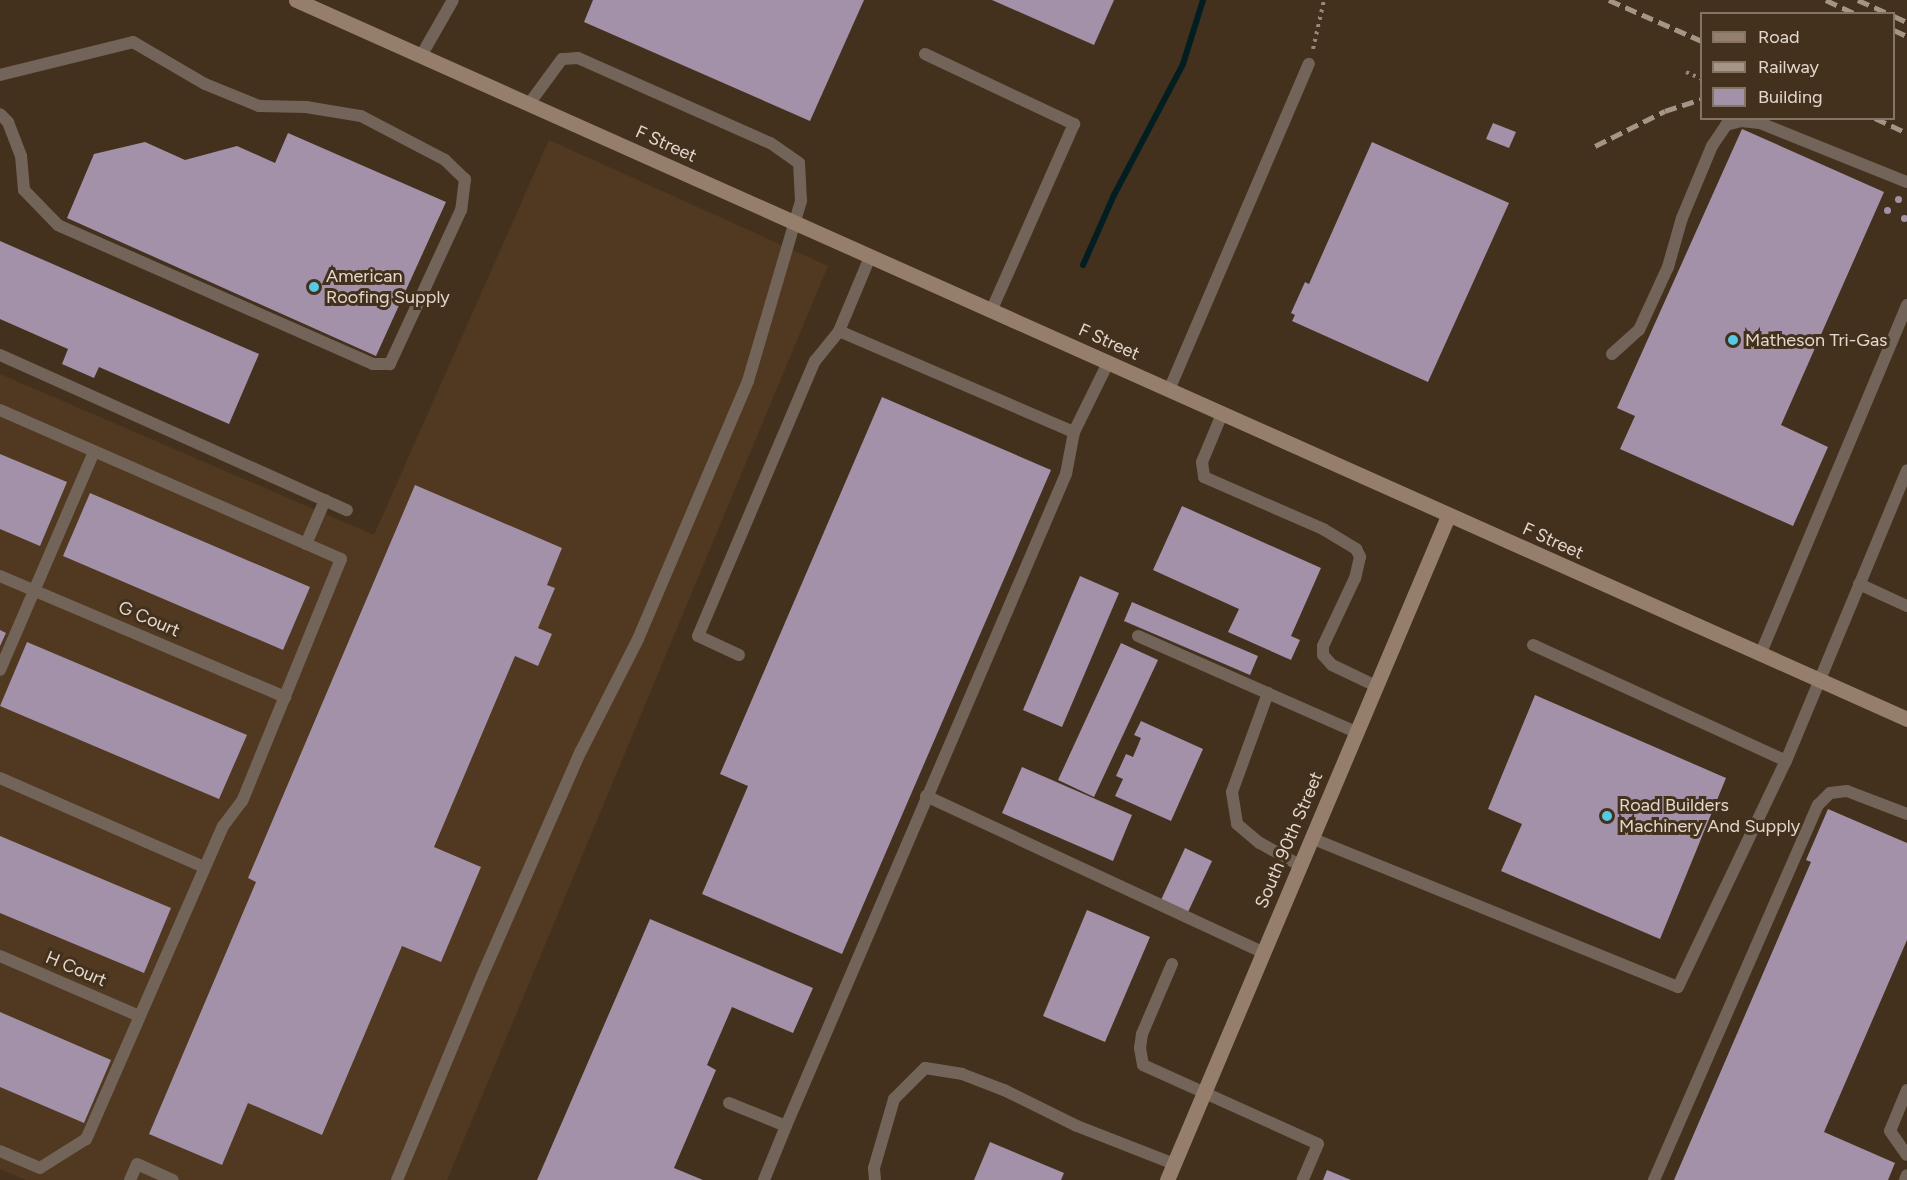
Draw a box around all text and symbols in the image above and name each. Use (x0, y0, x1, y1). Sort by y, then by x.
legend (1700, 12, 1895, 120)
text: Road (1758, 26, 1799, 48)
text: Railway (1758, 56, 1819, 78)
text: Building (1758, 86, 1823, 108)
street label: F Street (632, 121, 700, 167)
place label: American Roofing Supply (326, 266, 450, 308)
marker: American Roofing Supply (307, 280, 321, 294)
street label: F Street (1075, 319, 1143, 365)
place label: Matheson Tri-Gas (1745, 329, 1888, 351)
marker: Matheson Tri-Gas (1726, 333, 1740, 347)
street label: F Street (1519, 518, 1587, 564)
street label: G Court (115, 596, 183, 642)
street label: South 90th Street (1250, 768, 1328, 912)
place label: Road Builders Machinery And Supply (1619, 795, 1800, 838)
marker: Road Builders Machinery And Supply (1600, 809, 1614, 823)
street label: H Court (42, 946, 110, 992)

